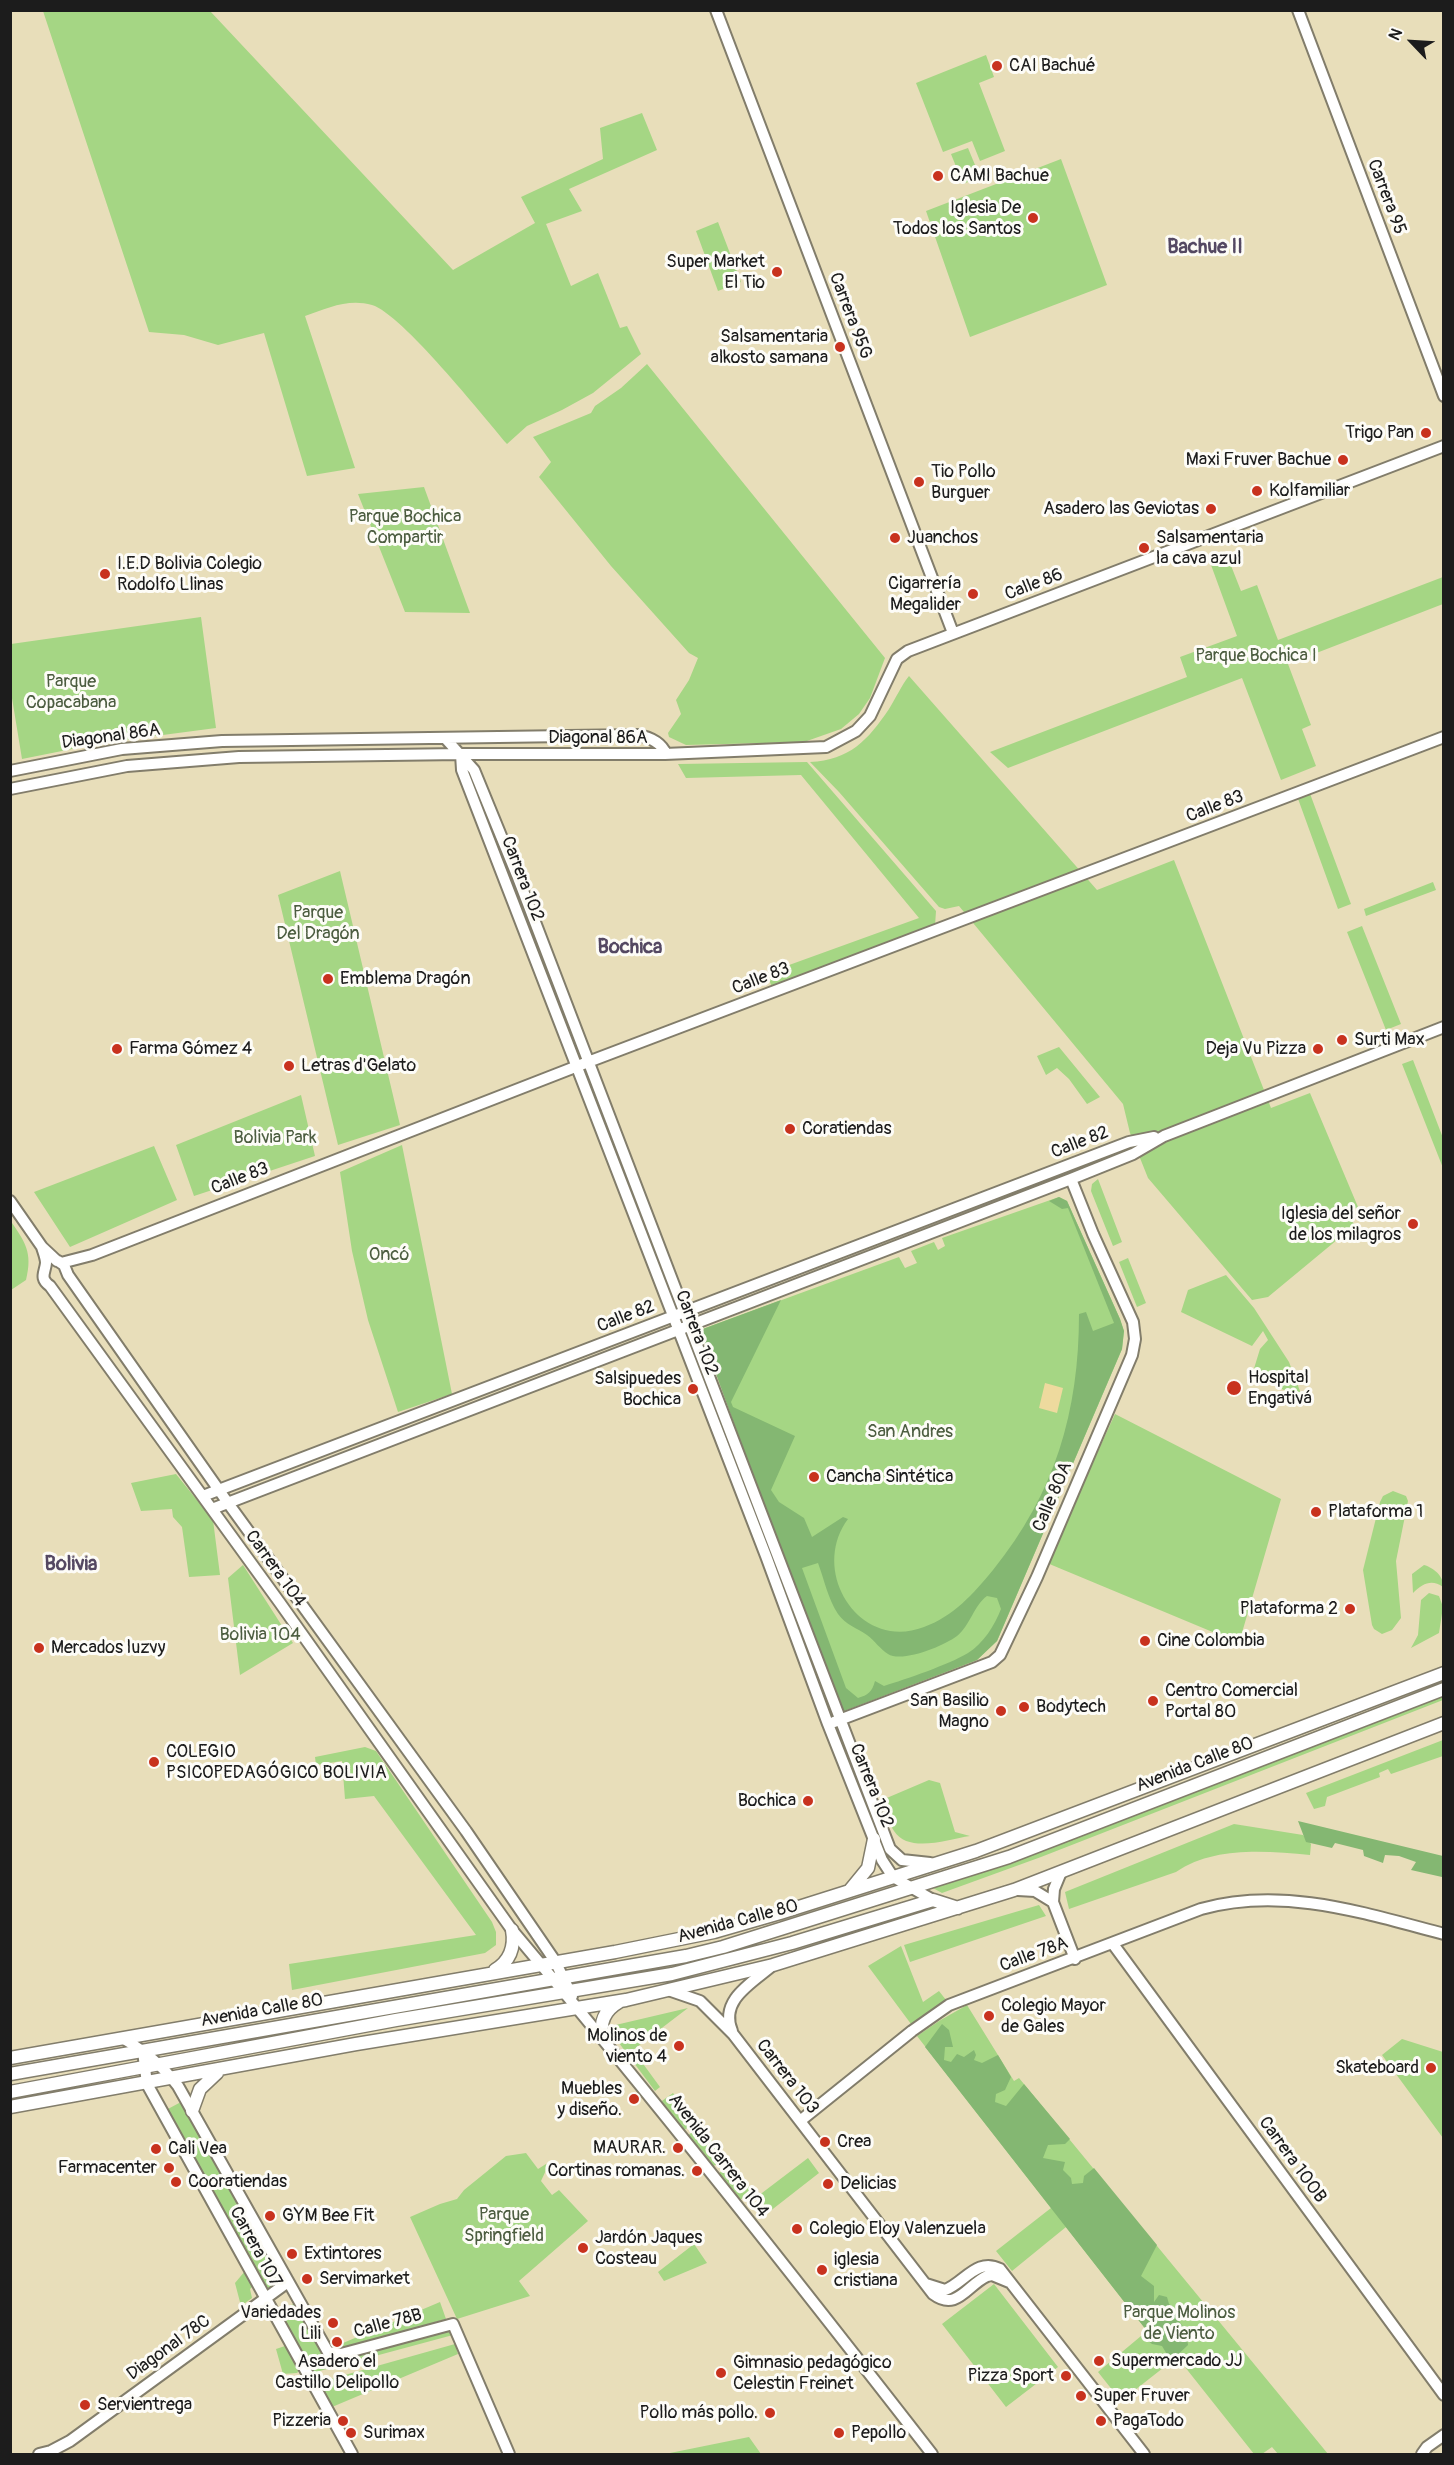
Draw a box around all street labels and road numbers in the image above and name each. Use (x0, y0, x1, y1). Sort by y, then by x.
street label: Carrera 95 (1362, 156, 1410, 238)
street label: Carrera 95G (824, 270, 876, 362)
street label: Calle 86 (1002, 564, 1066, 606)
street label: Diagonal 86A (60, 719, 162, 755)
street label: Diagonal 86A (548, 727, 648, 749)
street label: Calle 83 (1183, 786, 1247, 828)
street label: Carrera 102 (496, 834, 548, 924)
street label: Calle 83 (729, 958, 793, 1000)
street label: Calle 82 (1048, 1122, 1112, 1164)
street label: Calle 83 (208, 1158, 272, 1200)
street label: Carrera 102 (670, 1288, 722, 1378)
street label: Calle 82 (594, 1296, 658, 1338)
street label: Calle 80A (1029, 1459, 1077, 1535)
street label: Carrera 104 (240, 1527, 310, 1611)
street label: Avenida Calle 80 (1133, 1733, 1257, 1797)
street label: Carrera 102 (844, 1741, 898, 1831)
street label: Avenida Calle 80 (675, 1896, 801, 1948)
street label: Calle 78A (997, 1933, 1071, 1977)
street label: Avenida Calle 80 (199, 1990, 325, 2032)
street label: Carrera 103 (751, 2035, 823, 2119)
street label: Avenida Carrera 104 (663, 2090, 773, 2222)
street label: Carrera 100B (1253, 2113, 1331, 2207)
street label: Carrera 107 (224, 2203, 286, 2291)
street label: Calle 78B (352, 2305, 424, 2343)
street label: Diagonal 78C (123, 2311, 215, 2385)

